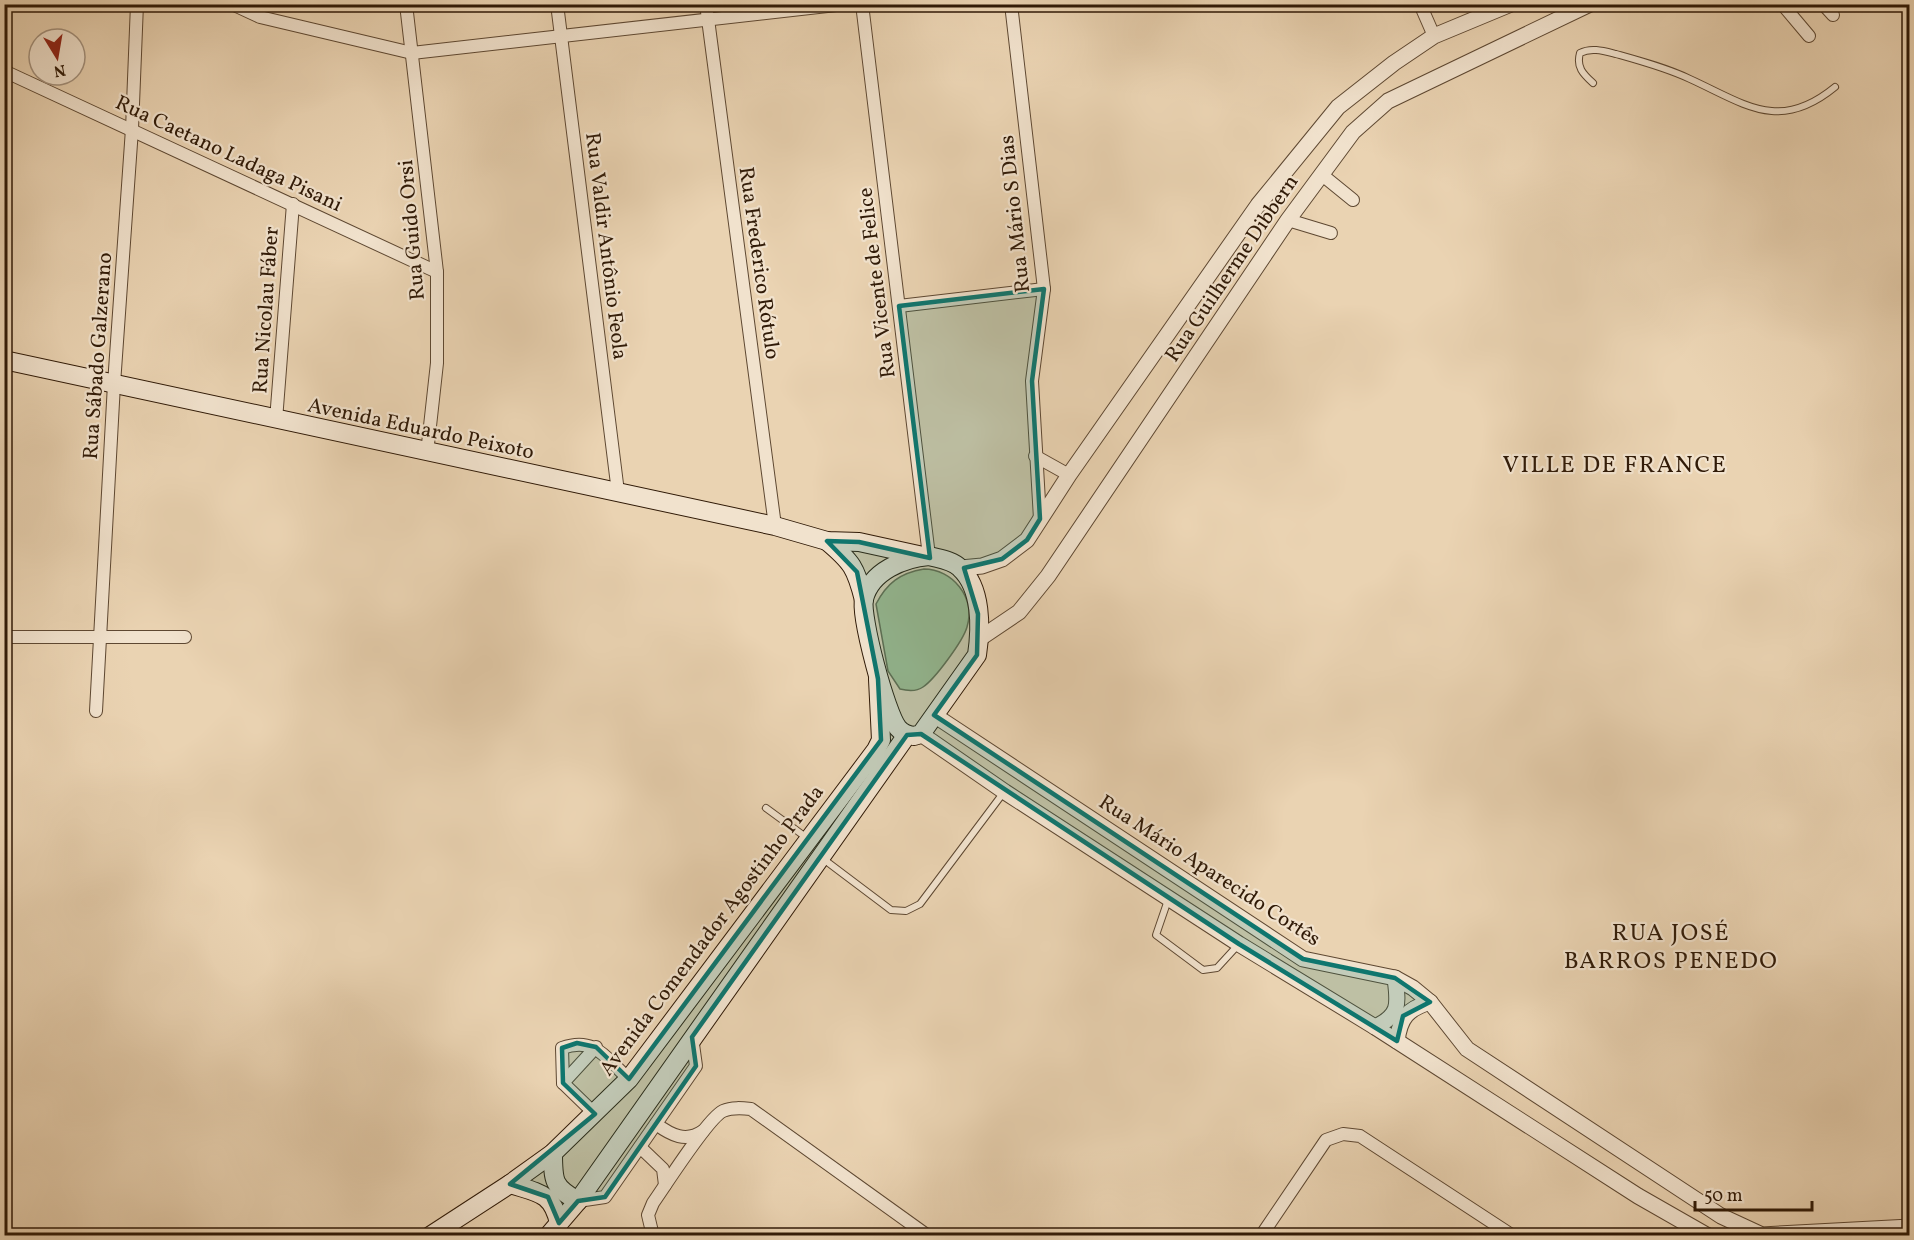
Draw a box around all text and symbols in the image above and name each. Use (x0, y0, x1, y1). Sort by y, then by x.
north arrow (27, 27, 87, 87)
text: N (51, 58, 67, 82)
street label: Rua Caetano Ladaga Pisani (110, 89, 347, 220)
street label: Rua Valdir Antônio Feola (577, 131, 634, 362)
street label: Rua Mário S Dias (993, 134, 1038, 294)
street label: Rua Guido Orsi (392, 158, 433, 301)
street label: Rua Frederico Rótulo (731, 165, 786, 361)
street label: Rua Guilherme Dibbern (1159, 169, 1306, 368)
street label: Rua Vicente de Felice (851, 186, 904, 380)
street label: Rua Nicolau Fáber (246, 225, 287, 395)
street label: Rua Sábado Galzerano (77, 252, 120, 461)
street label: Avenida Eduardo Peixoto (305, 391, 536, 468)
district label: VILLE DE FRANCE (1503, 449, 1728, 483)
street label: Avenida Comendador Agostinho Prada (593, 779, 831, 1082)
street label: Rua Mário Aparecido Cortês (1093, 788, 1326, 954)
district label: RUA JOSÉ BARROS PENEDO (1564, 917, 1778, 979)
scale bar (1695, 1174, 1812, 1212)
text: 50 m (1704, 1184, 1743, 1209)

